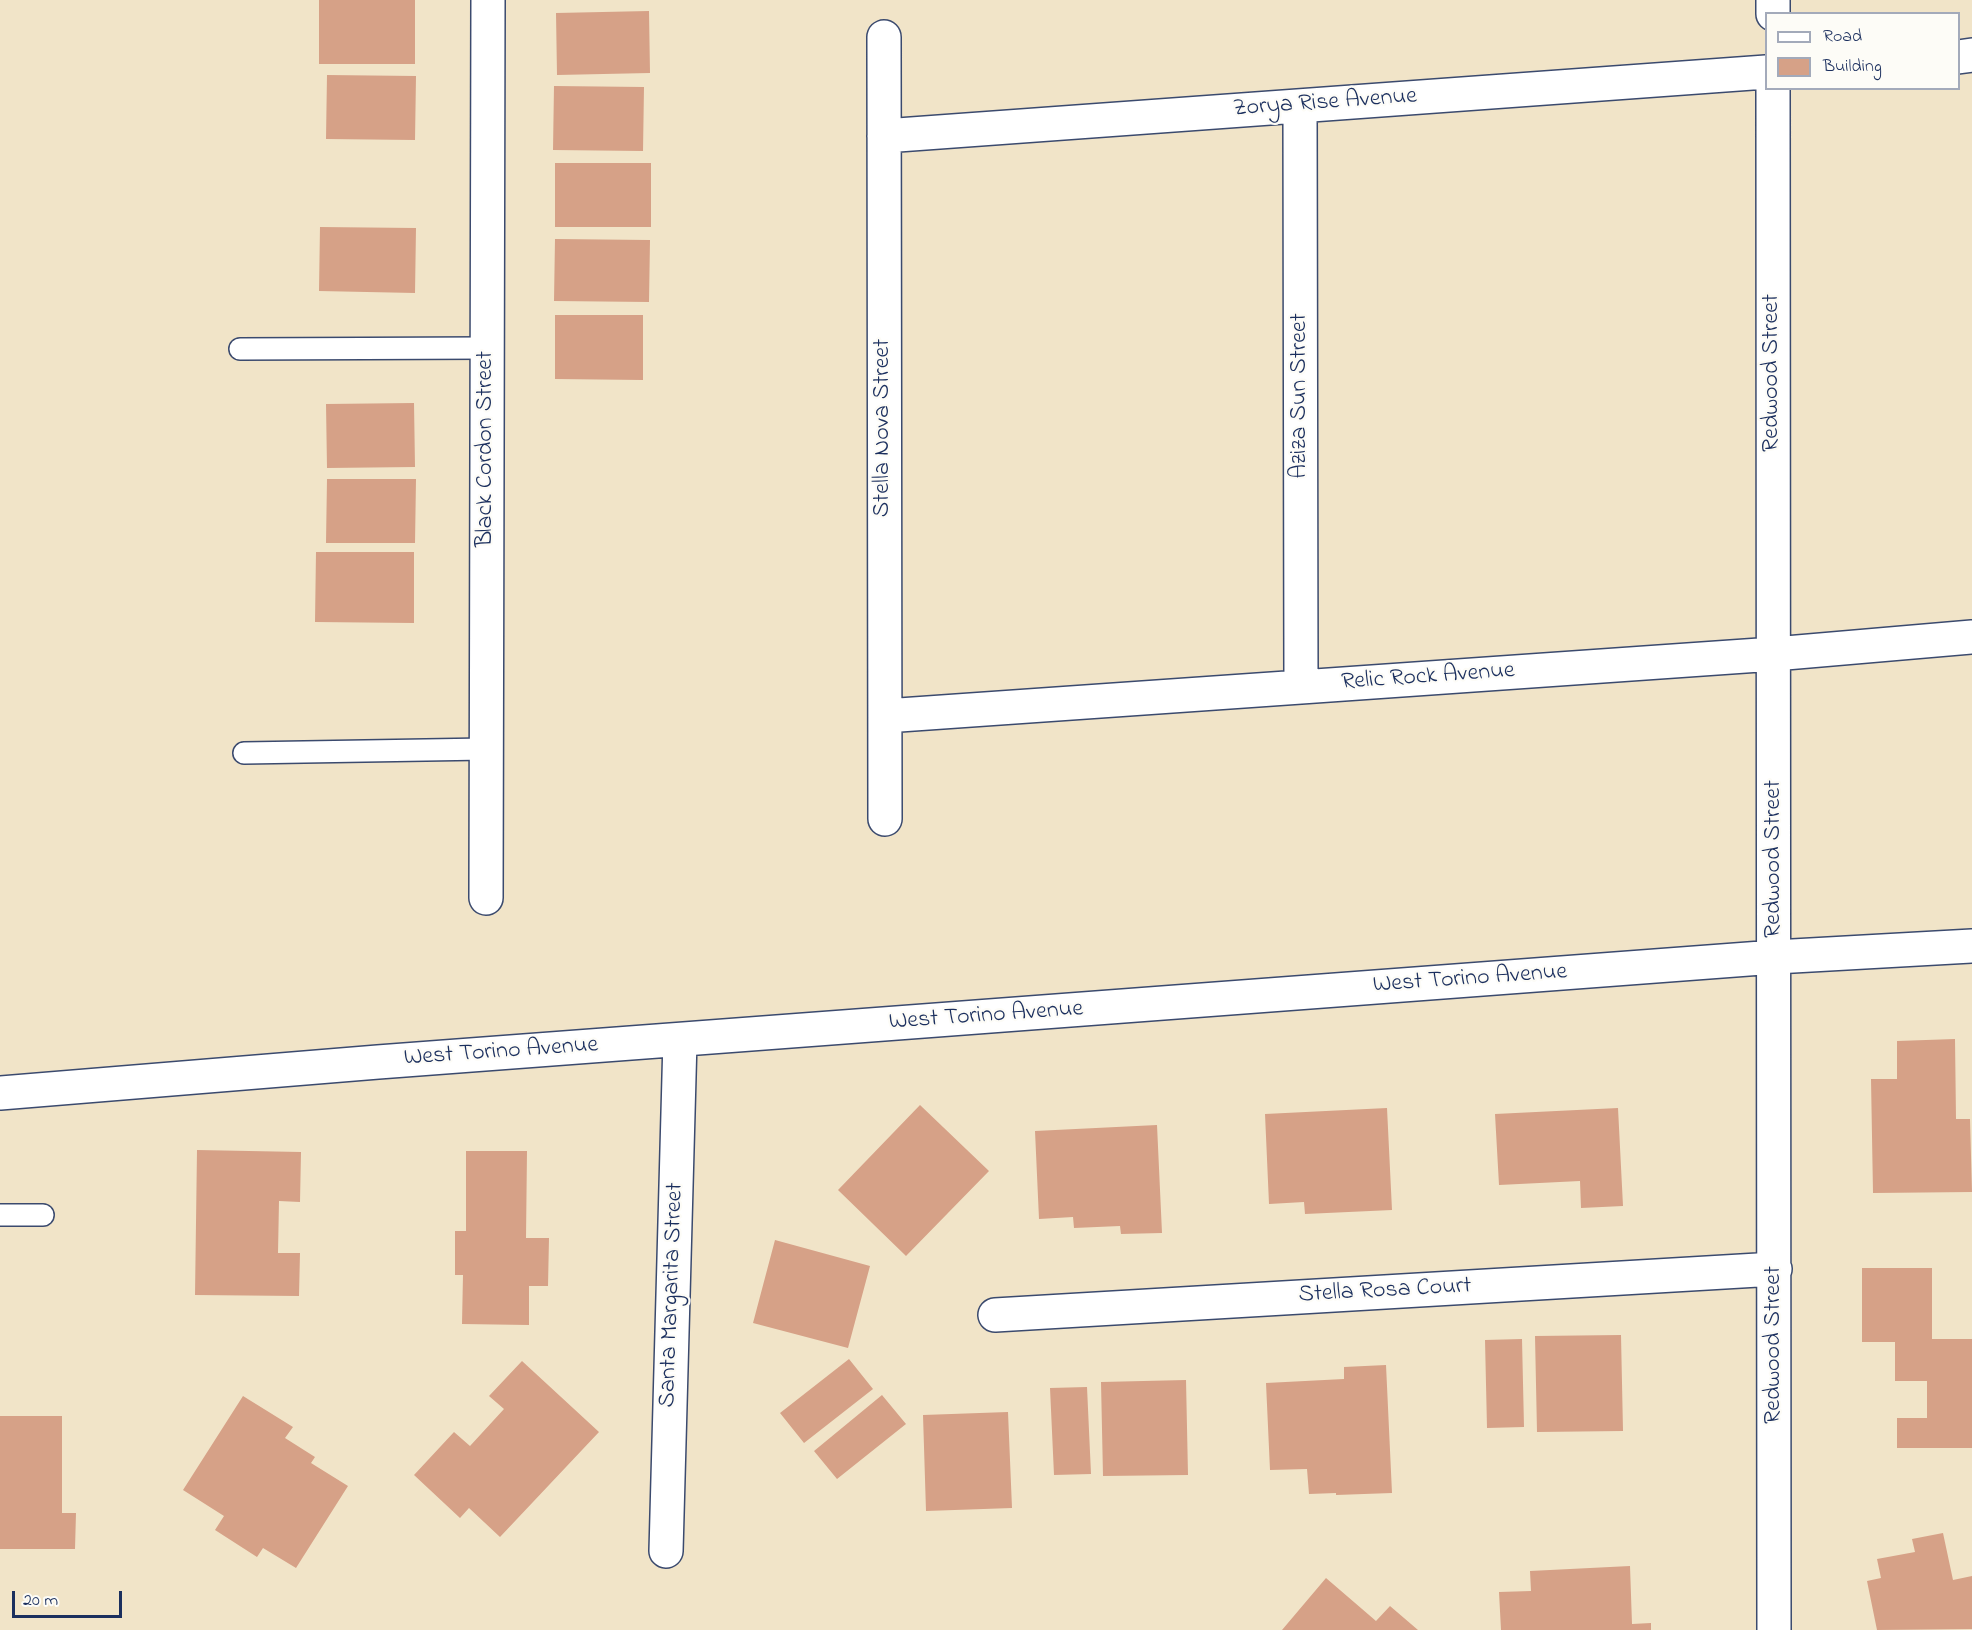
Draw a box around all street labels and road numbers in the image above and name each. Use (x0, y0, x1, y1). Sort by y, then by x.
street label: Zorya Rise Avenue (1232, 83, 1418, 125)
street label: Redwood Street (1759, 294, 1787, 452)
street label: Aziza Sun Street (1287, 313, 1315, 479)
street label: Stella Nova Street (870, 339, 898, 517)
street label: Black Cordon Street (473, 351, 501, 547)
street label: Relic Rock Avenue (1340, 658, 1516, 698)
street label: Redwood Street (1761, 780, 1789, 938)
street label: West Torino Avenue (1372, 959, 1568, 1001)
street label: West Torino Avenue (888, 996, 1084, 1038)
street label: West Torino Avenue (403, 1032, 599, 1074)
street label: Santa Margarita Street (655, 1182, 691, 1408)
street label: Redwood Street (1761, 1266, 1789, 1424)
street label: Stella Rosa Court (1298, 1273, 1472, 1311)

